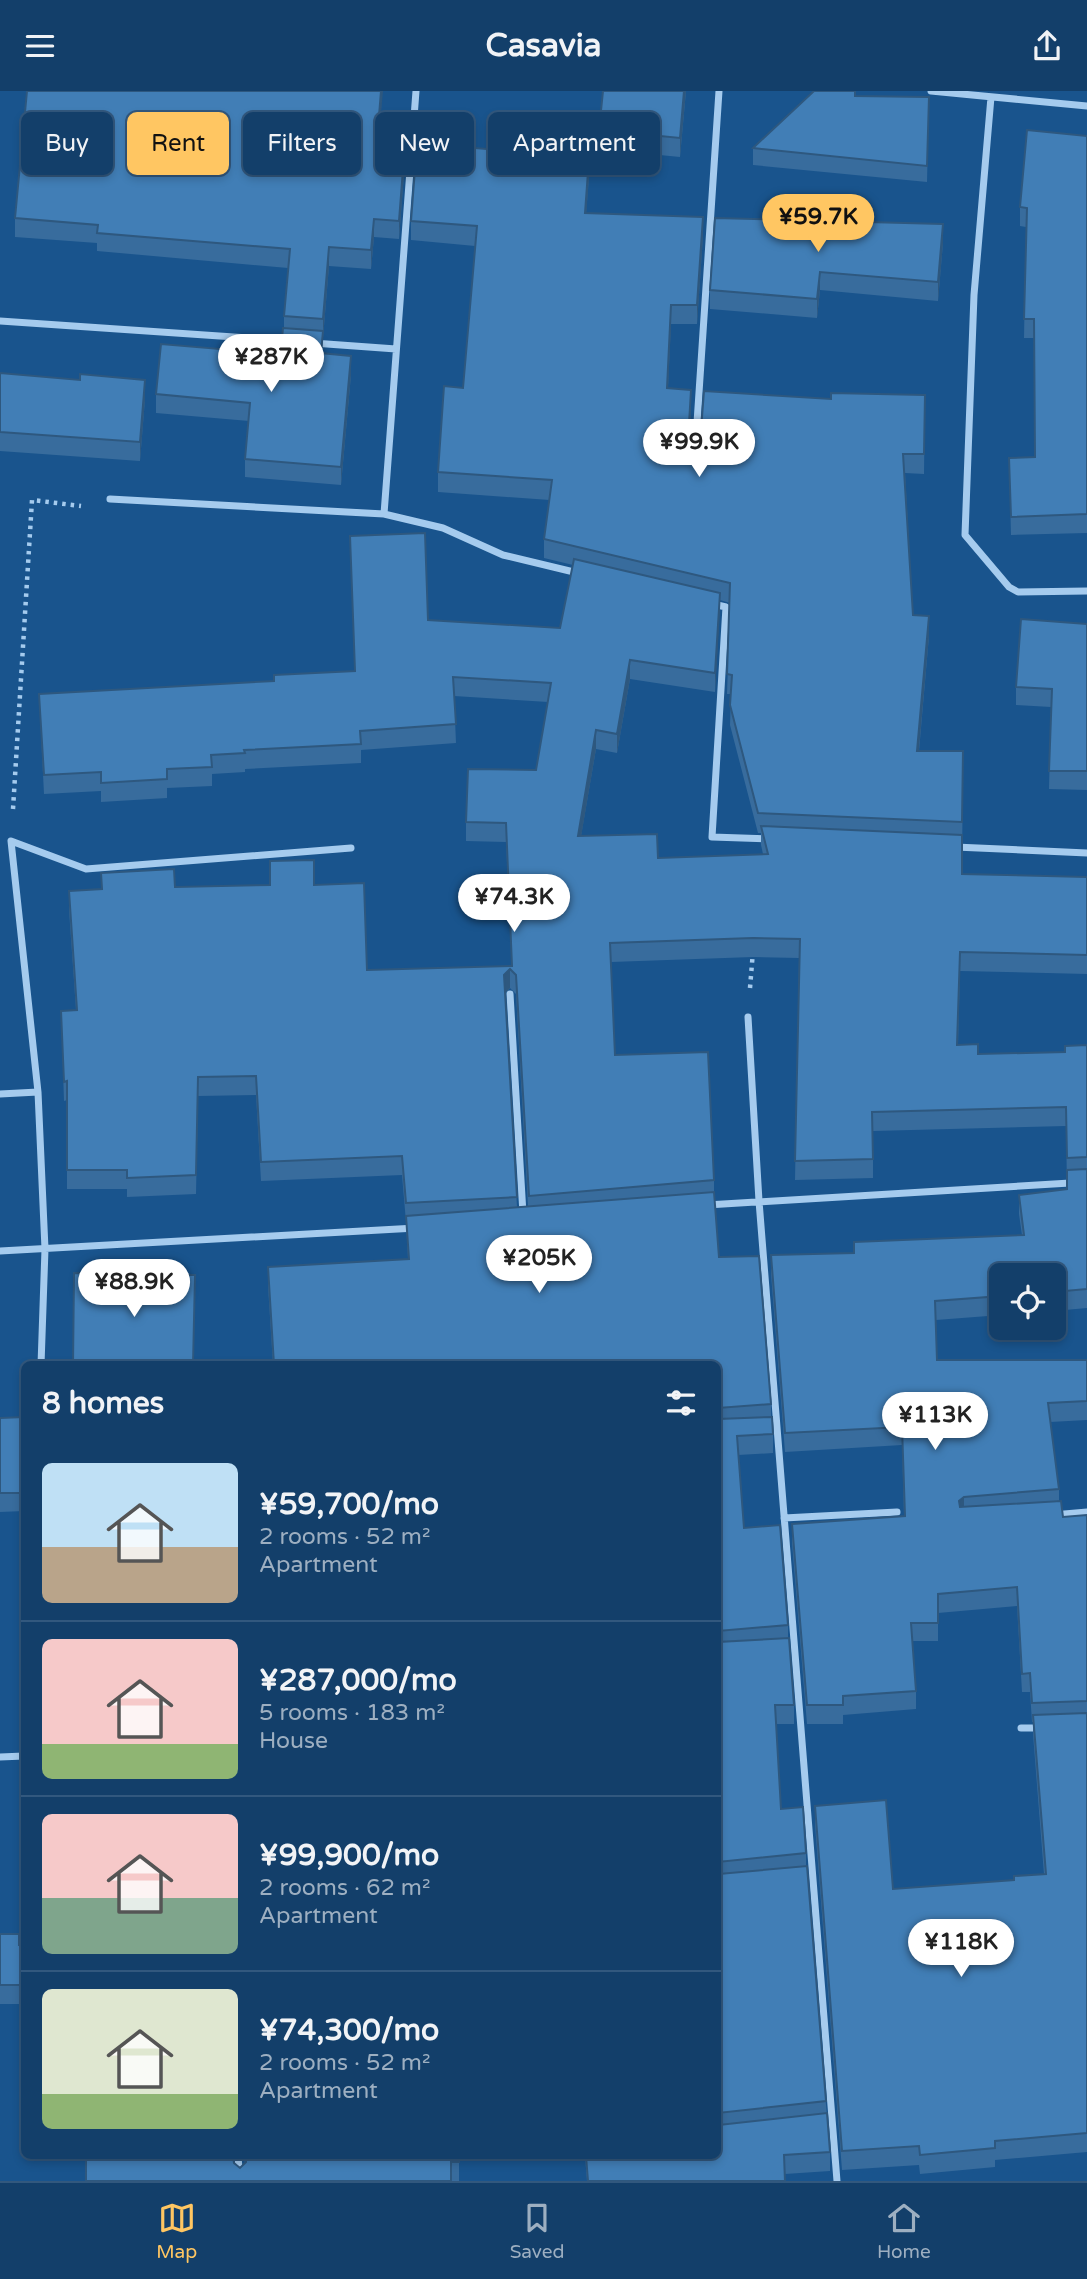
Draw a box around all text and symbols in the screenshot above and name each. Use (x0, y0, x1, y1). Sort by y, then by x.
icon: menu (21, 27, 59, 65)
text: Casavia (485, 27, 602, 65)
icon: share (1028, 27, 1066, 65)
chip: Buy (21, 112, 113, 175)
chip: Rent (127, 112, 229, 175)
chip: Filters (243, 112, 361, 175)
chip: New (375, 112, 474, 175)
chip: Apartment (488, 112, 660, 175)
pin: ¥59.7K (761, 195, 875, 254)
text: ¥59.7K (778, 203, 858, 231)
pin: ¥287K (222, 335, 320, 394)
text: ¥287K (234, 343, 308, 371)
pin: ¥99.9K (642, 419, 756, 479)
text: ¥99.9K (659, 428, 739, 456)
pin: ¥74.3K (457, 875, 571, 934)
text: ¥74.3K (474, 883, 554, 911)
pin: ¥205K (490, 1235, 588, 1295)
text: ¥205K (502, 1244, 576, 1272)
pin: ¥88.9K (77, 1259, 191, 1319)
map controls (989, 1263, 1066, 1340)
button: locate (989, 1263, 1066, 1340)
text: ¥88.9K (94, 1268, 174, 1296)
icon: filters (662, 1384, 700, 1422)
text: 8 homes (42, 1385, 164, 1422)
pin: ¥113K (886, 1393, 984, 1452)
text: ¥113K (898, 1401, 972, 1429)
text: ¥59,700/mo (259, 1486, 439, 1523)
icon: home (98, 1491, 182, 1575)
text: 2 rooms · 52 m² (259, 1523, 430, 1551)
text: Apartment (259, 1551, 378, 1579)
text: ¥287,000/mo (259, 1662, 457, 1699)
icon: home (98, 1667, 182, 1751)
text: 5 rooms · 183 m² (259, 1699, 445, 1727)
text: House (259, 1727, 328, 1755)
text: ¥99,900/mo (259, 1837, 439, 1874)
icon: home (98, 1842, 182, 1926)
text: 2 rooms · 62 m² (259, 1874, 430, 1902)
text: Apartment (259, 1902, 378, 1930)
pin: ¥118K (912, 1919, 1010, 1979)
text: ¥118K (924, 1928, 998, 1956)
text: ¥74,300/mo (259, 2012, 439, 2049)
icon: home (98, 2017, 182, 2101)
text: 2 rooms · 52 m² (259, 2049, 430, 2077)
text: Apartment (259, 2077, 378, 2105)
tab: Map (156, 2199, 197, 2263)
tab: Saved (510, 2199, 565, 2263)
tab: Home (877, 2199, 931, 2263)

